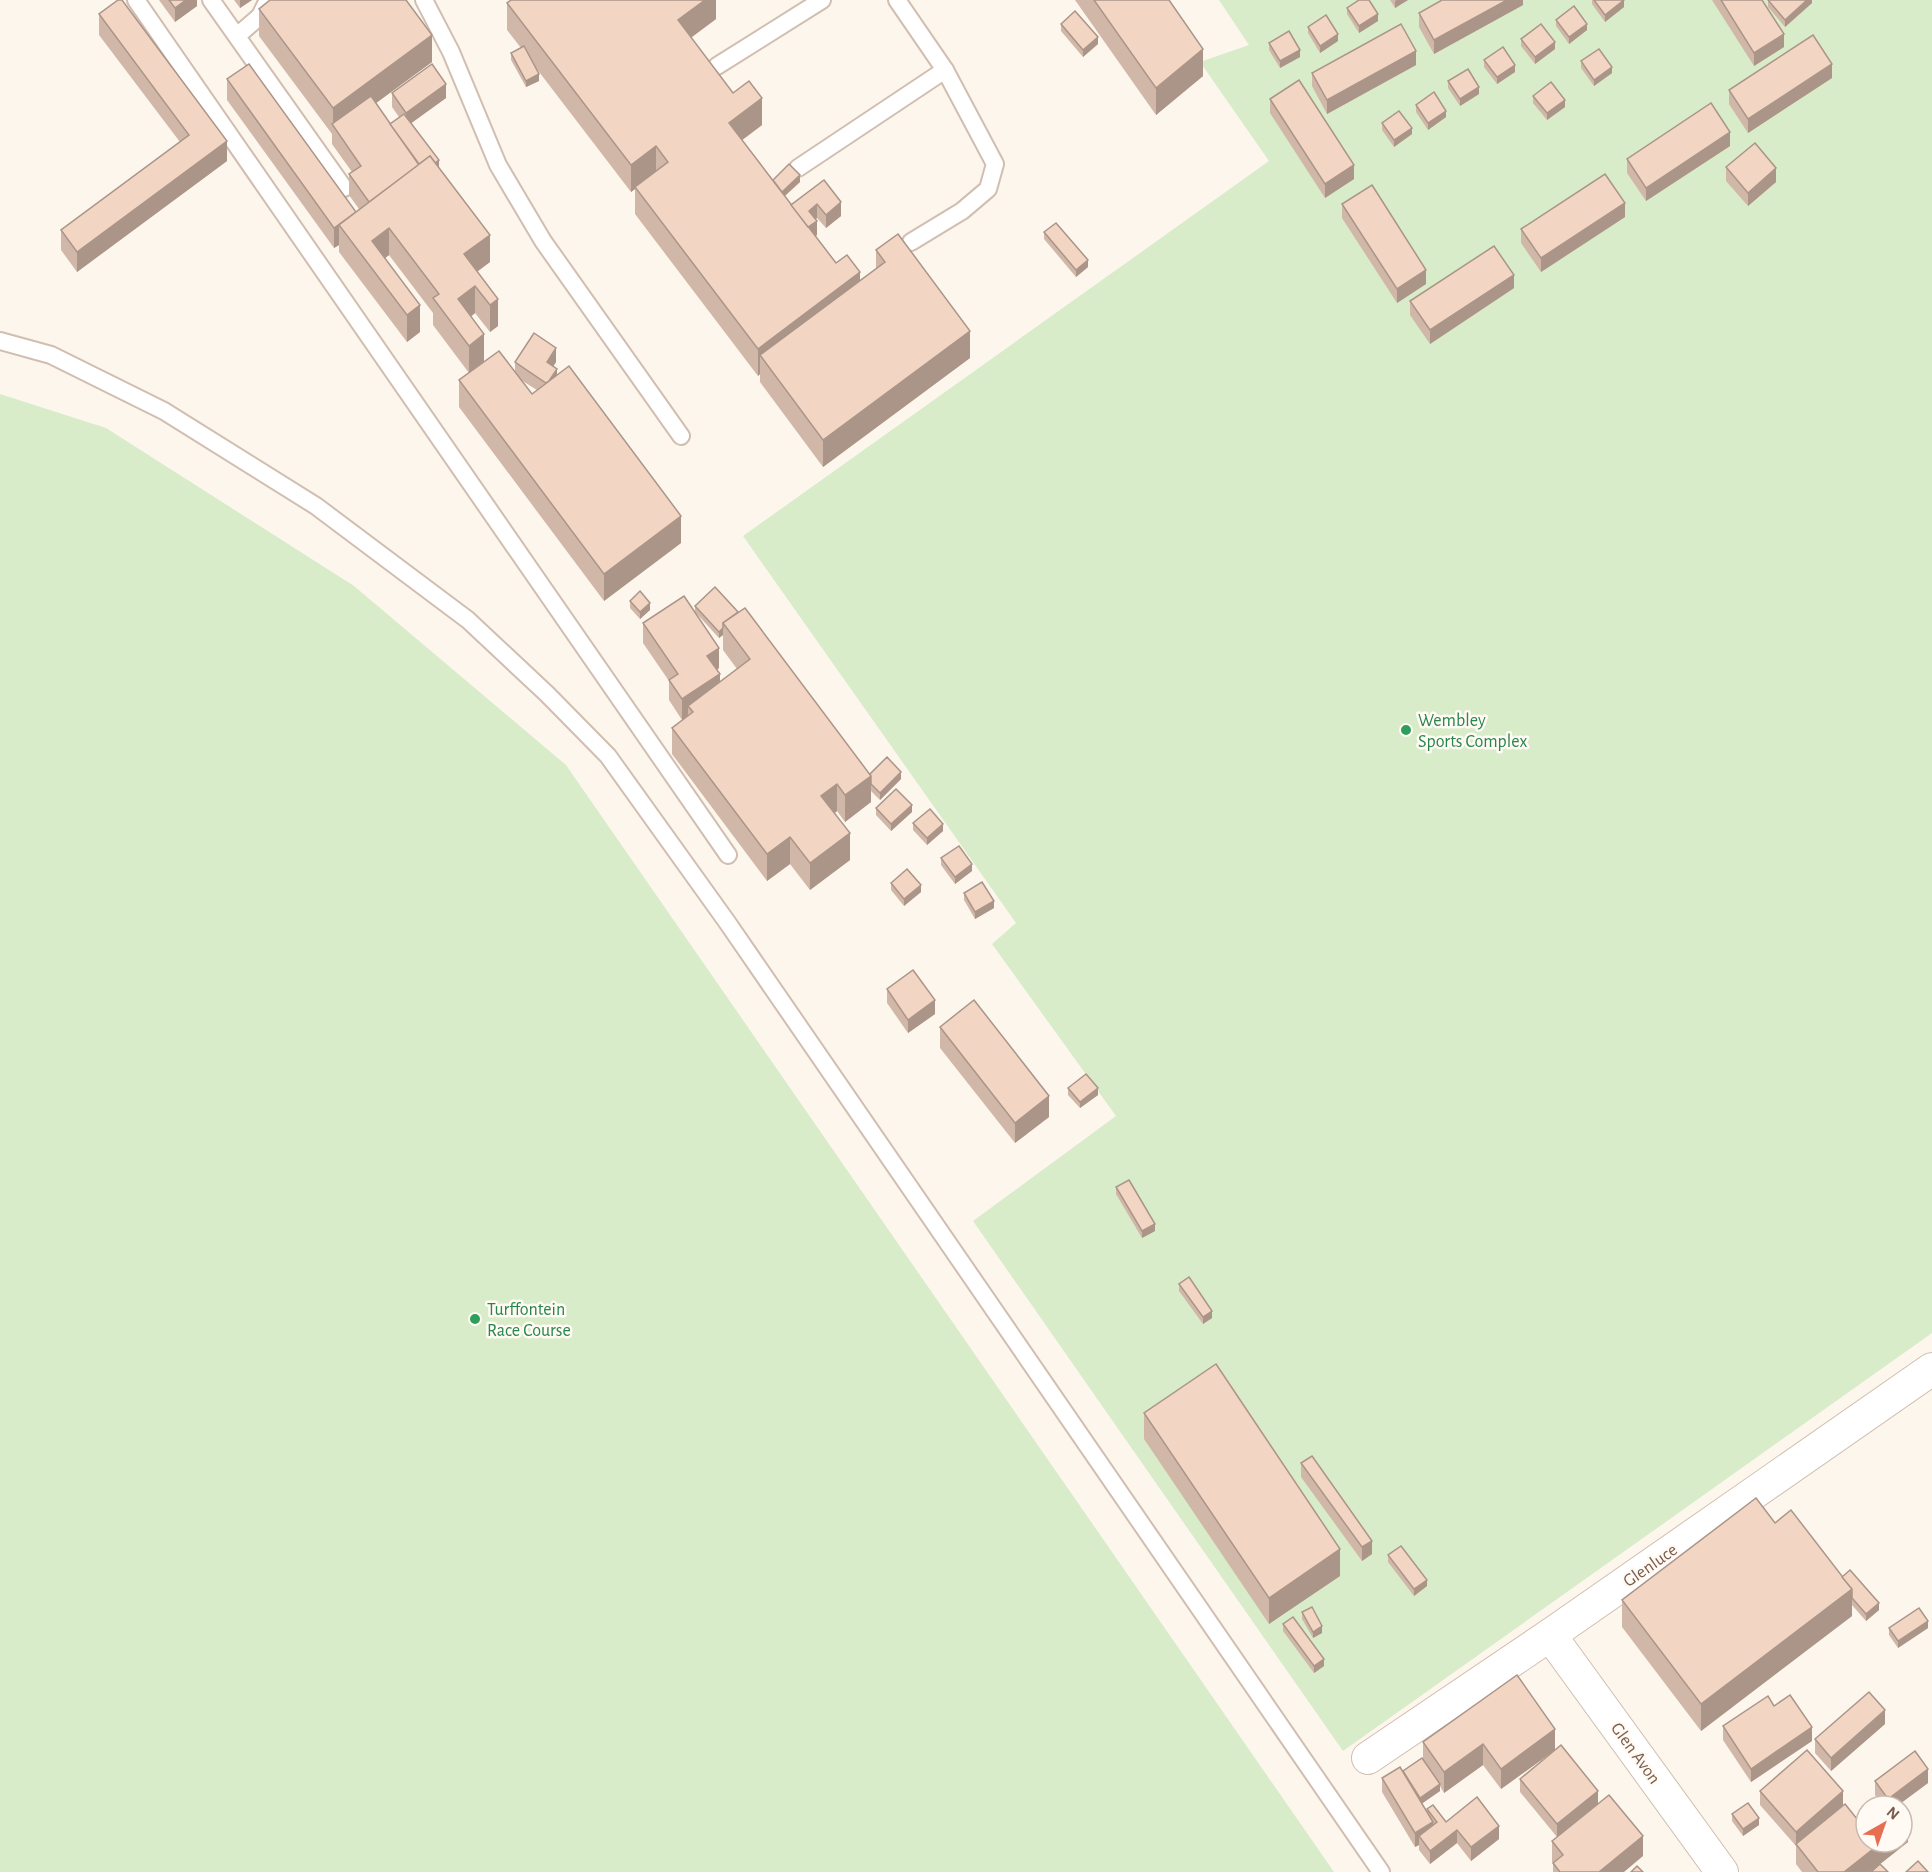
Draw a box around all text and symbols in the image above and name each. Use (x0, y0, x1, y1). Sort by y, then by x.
place label: Wembley Sports Complex (1418, 712, 1527, 751)
marker: Wembley Sports Complex (1399, 723, 1413, 737)
place label: Turffontein Race Course (487, 1301, 571, 1340)
marker: Turffontein Race Course (468, 1312, 482, 1326)
street label: Glenluce (1620, 1541, 1681, 1591)
street label: Glen Avon (1607, 1720, 1663, 1788)
north arrow (1854, 1794, 1914, 1854)
text: N (1884, 1804, 1902, 1823)

